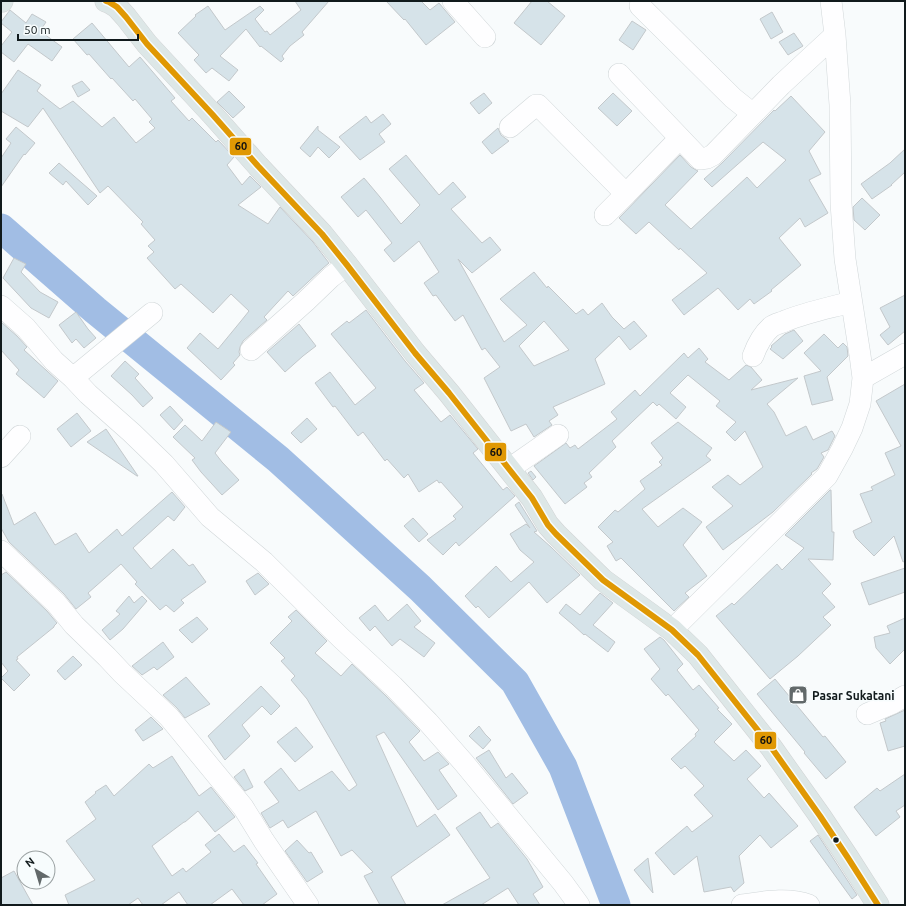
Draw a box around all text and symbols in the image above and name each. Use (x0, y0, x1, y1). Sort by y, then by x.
scale bar (18, 16, 138, 42)
text: 50 m (24, 23, 51, 36)
line badge: 60 (229, 137, 252, 156)
text: 60 (235, 140, 247, 152)
line badge: 60 (484, 442, 507, 462)
text: 60 (490, 446, 502, 458)
shop icon: Pasar Sukatani (787, 684, 809, 706)
place label: Pasar Sukatani (812, 689, 895, 702)
line badge: 60 (754, 731, 777, 750)
text: 60 (760, 734, 772, 746)
unlabelled marker (831, 835, 841, 845)
north arrow (16, 850, 56, 890)
text: N (23, 855, 37, 869)

